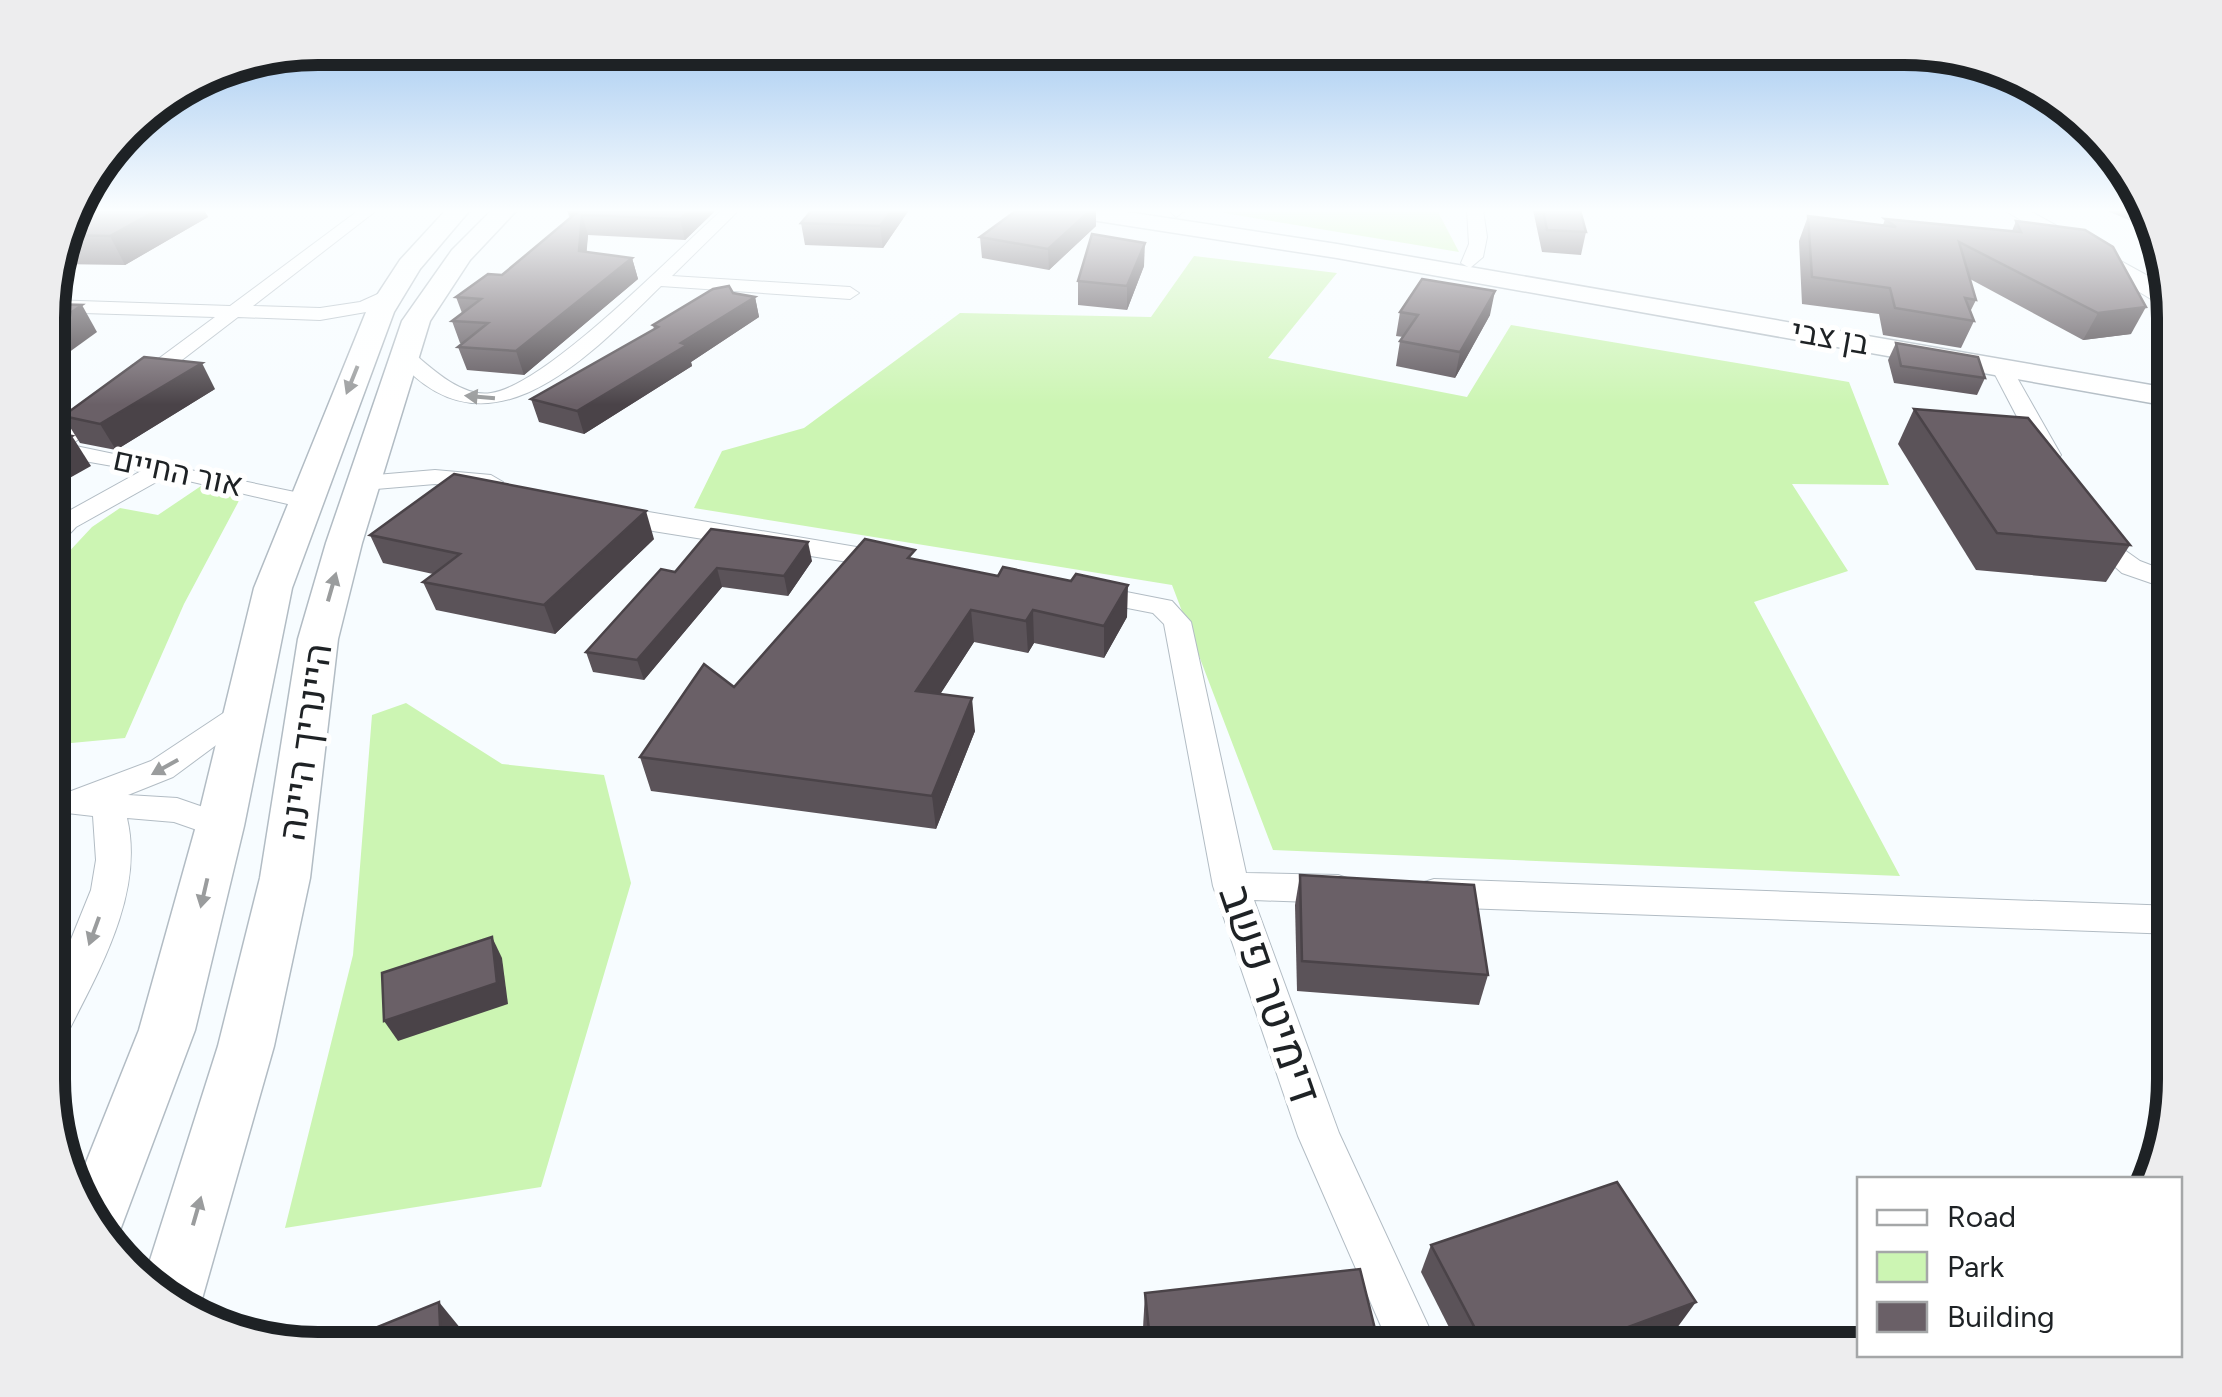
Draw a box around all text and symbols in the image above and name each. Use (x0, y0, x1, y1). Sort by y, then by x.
street label: בן צבי (1788, 312, 1872, 363)
one-way arrow (344, 365, 360, 395)
one-way arrow (464, 388, 495, 404)
street label: אור החיים (110, 440, 246, 504)
one-way arrow (325, 571, 341, 602)
street label: היינריך היינה (268, 640, 342, 844)
one-way arrow (150, 758, 179, 775)
one-way arrow (196, 878, 211, 909)
street label: דימיטר פשב (1208, 878, 1334, 1110)
one-way arrow (85, 917, 100, 947)
legend (1857, 1177, 2182, 1357)
one-way arrow (190, 1195, 205, 1226)
text: Road (1947, 1198, 2016, 1235)
text: Park (1947, 1248, 2005, 1285)
text: Building (1947, 1298, 2055, 1335)

